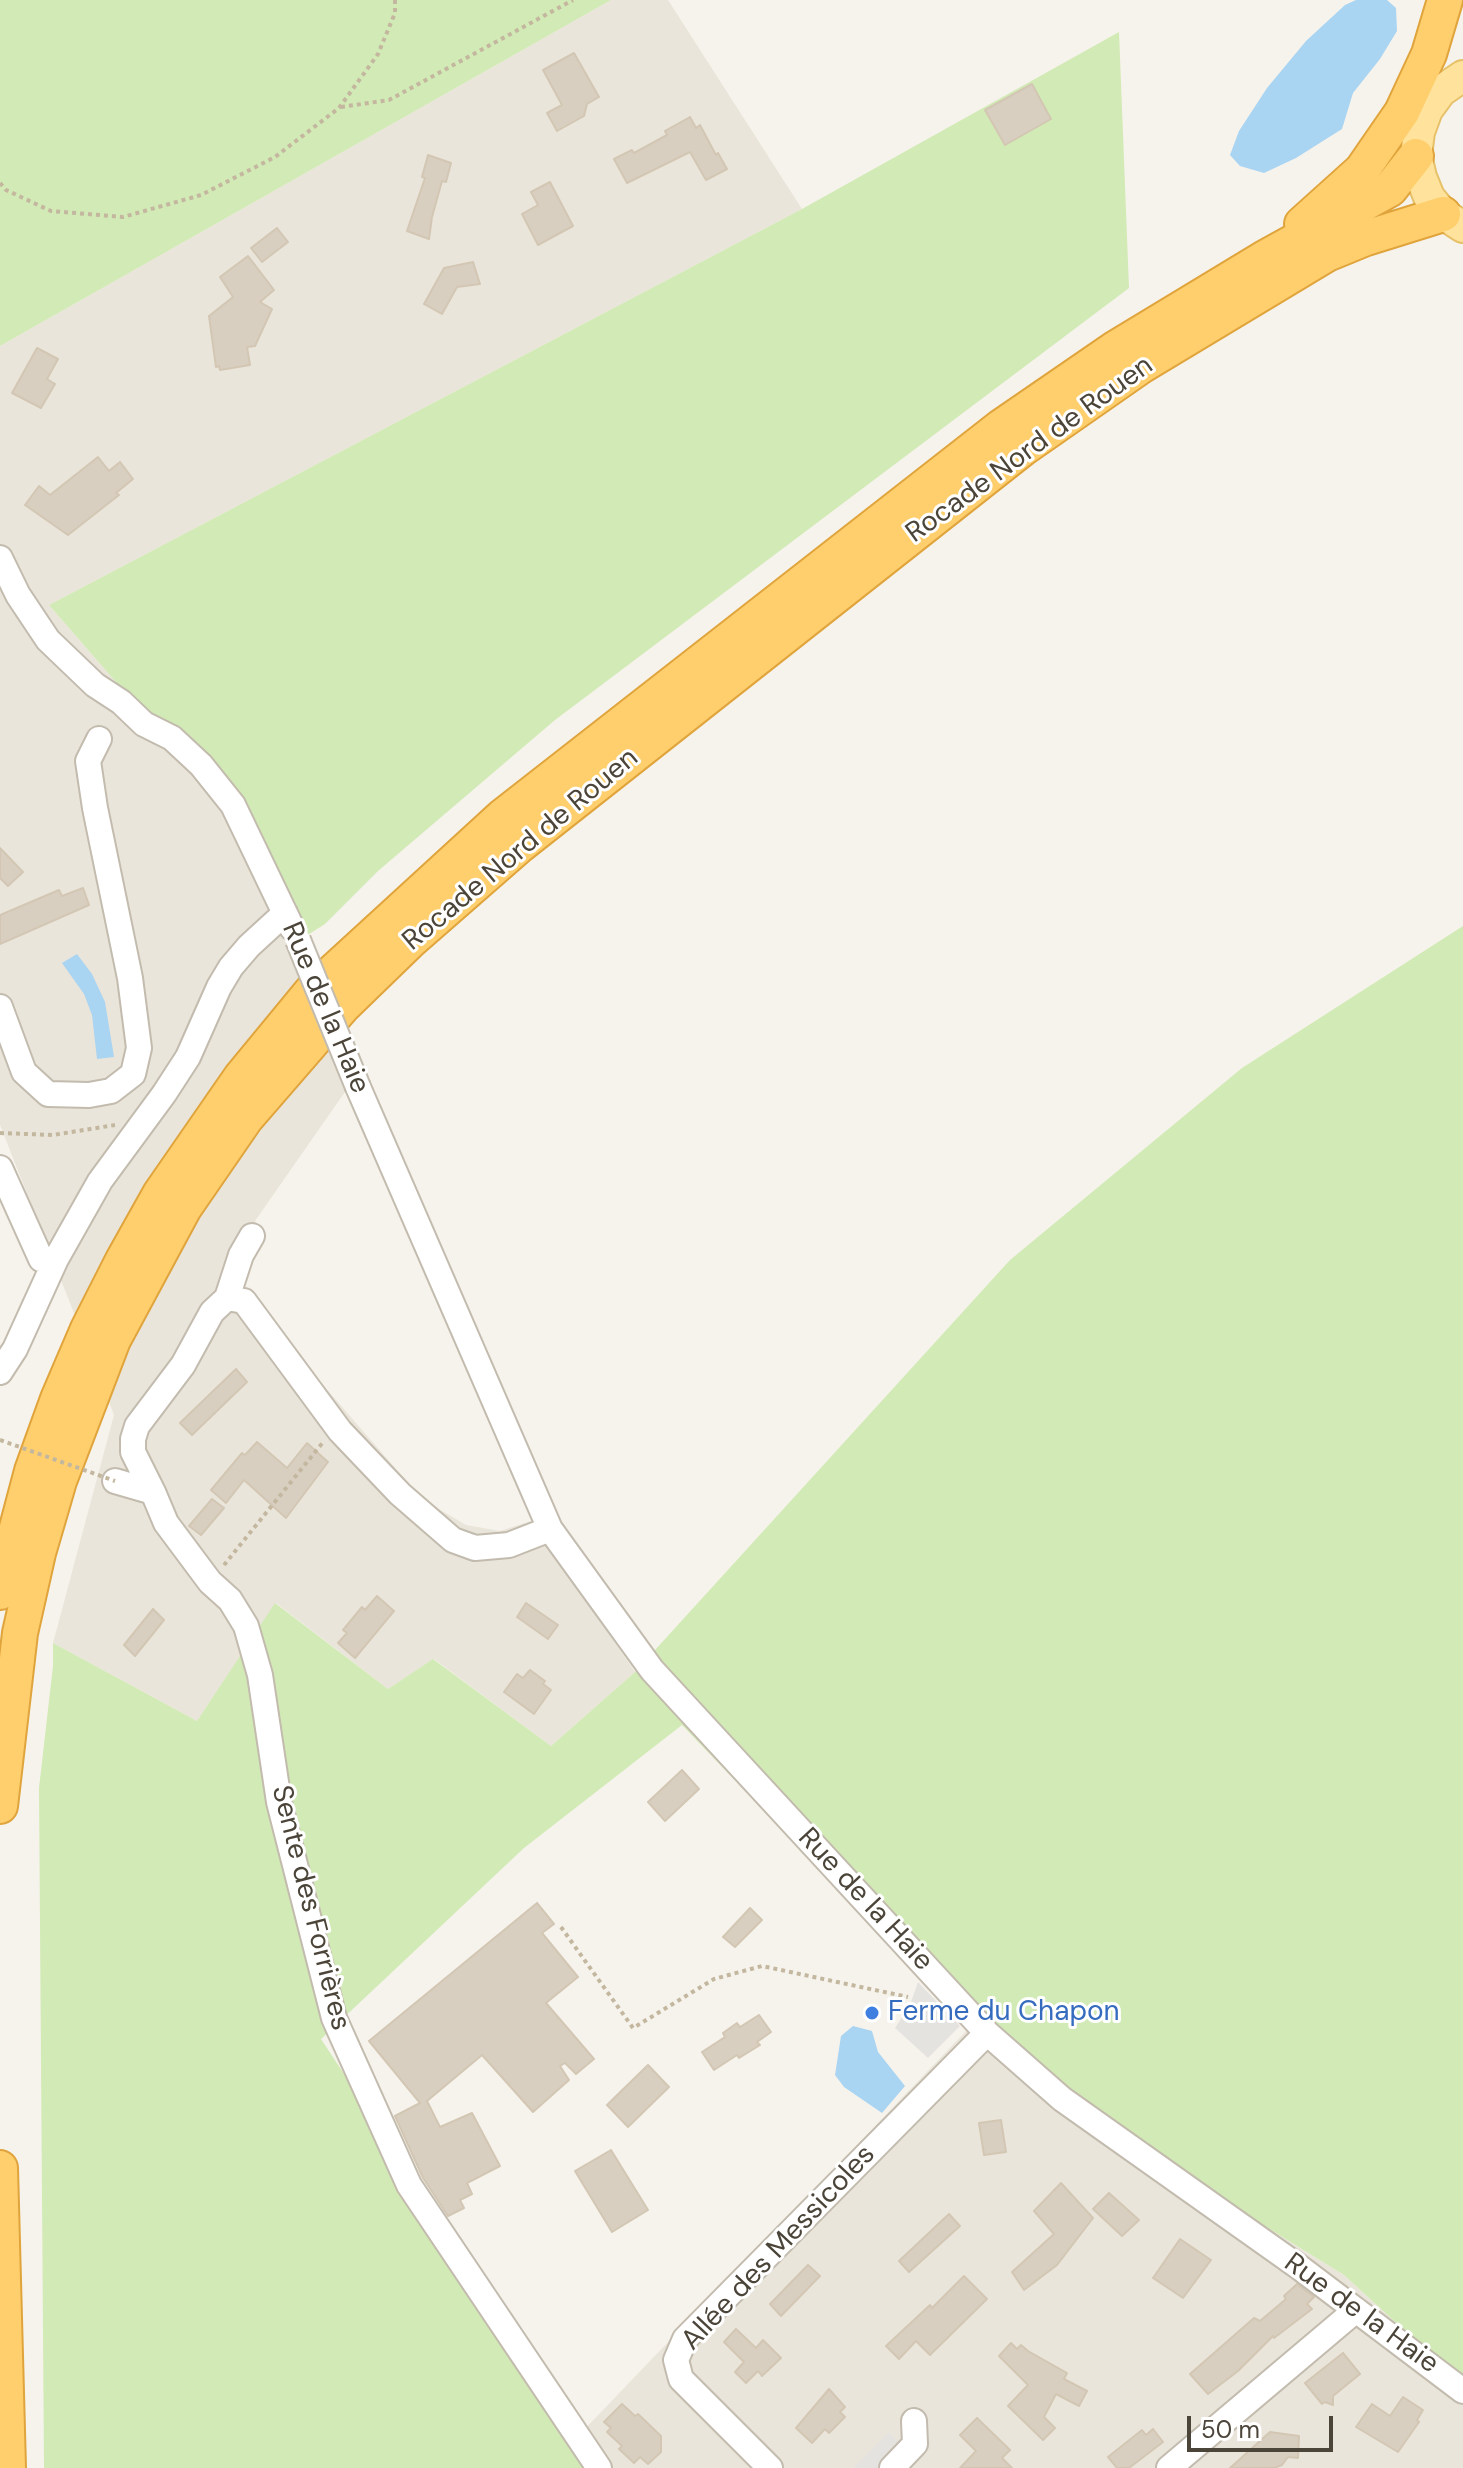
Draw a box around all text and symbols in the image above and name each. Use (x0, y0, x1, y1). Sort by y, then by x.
street label: Rocade Nord de Rouen (900, 349, 1160, 551)
street label: Rocade Nord de Rouen (397, 742, 645, 958)
street label: Rue de la Haie (274, 917, 376, 1099)
street label: Sente des Forrières (263, 1782, 357, 2034)
street label: Rue de la Haie (790, 1822, 940, 1978)
place label: Ferme du Chapon (888, 1996, 1120, 2030)
marker: Ferme du Chapon (863, 2004, 881, 2022)
street label: Allée des Messicoles (675, 2138, 883, 2358)
street label: Rue de la Haie (1277, 2247, 1445, 2381)
scale bar (1191, 2400, 1337, 2450)
text: 50 m (1201, 2414, 1260, 2445)

